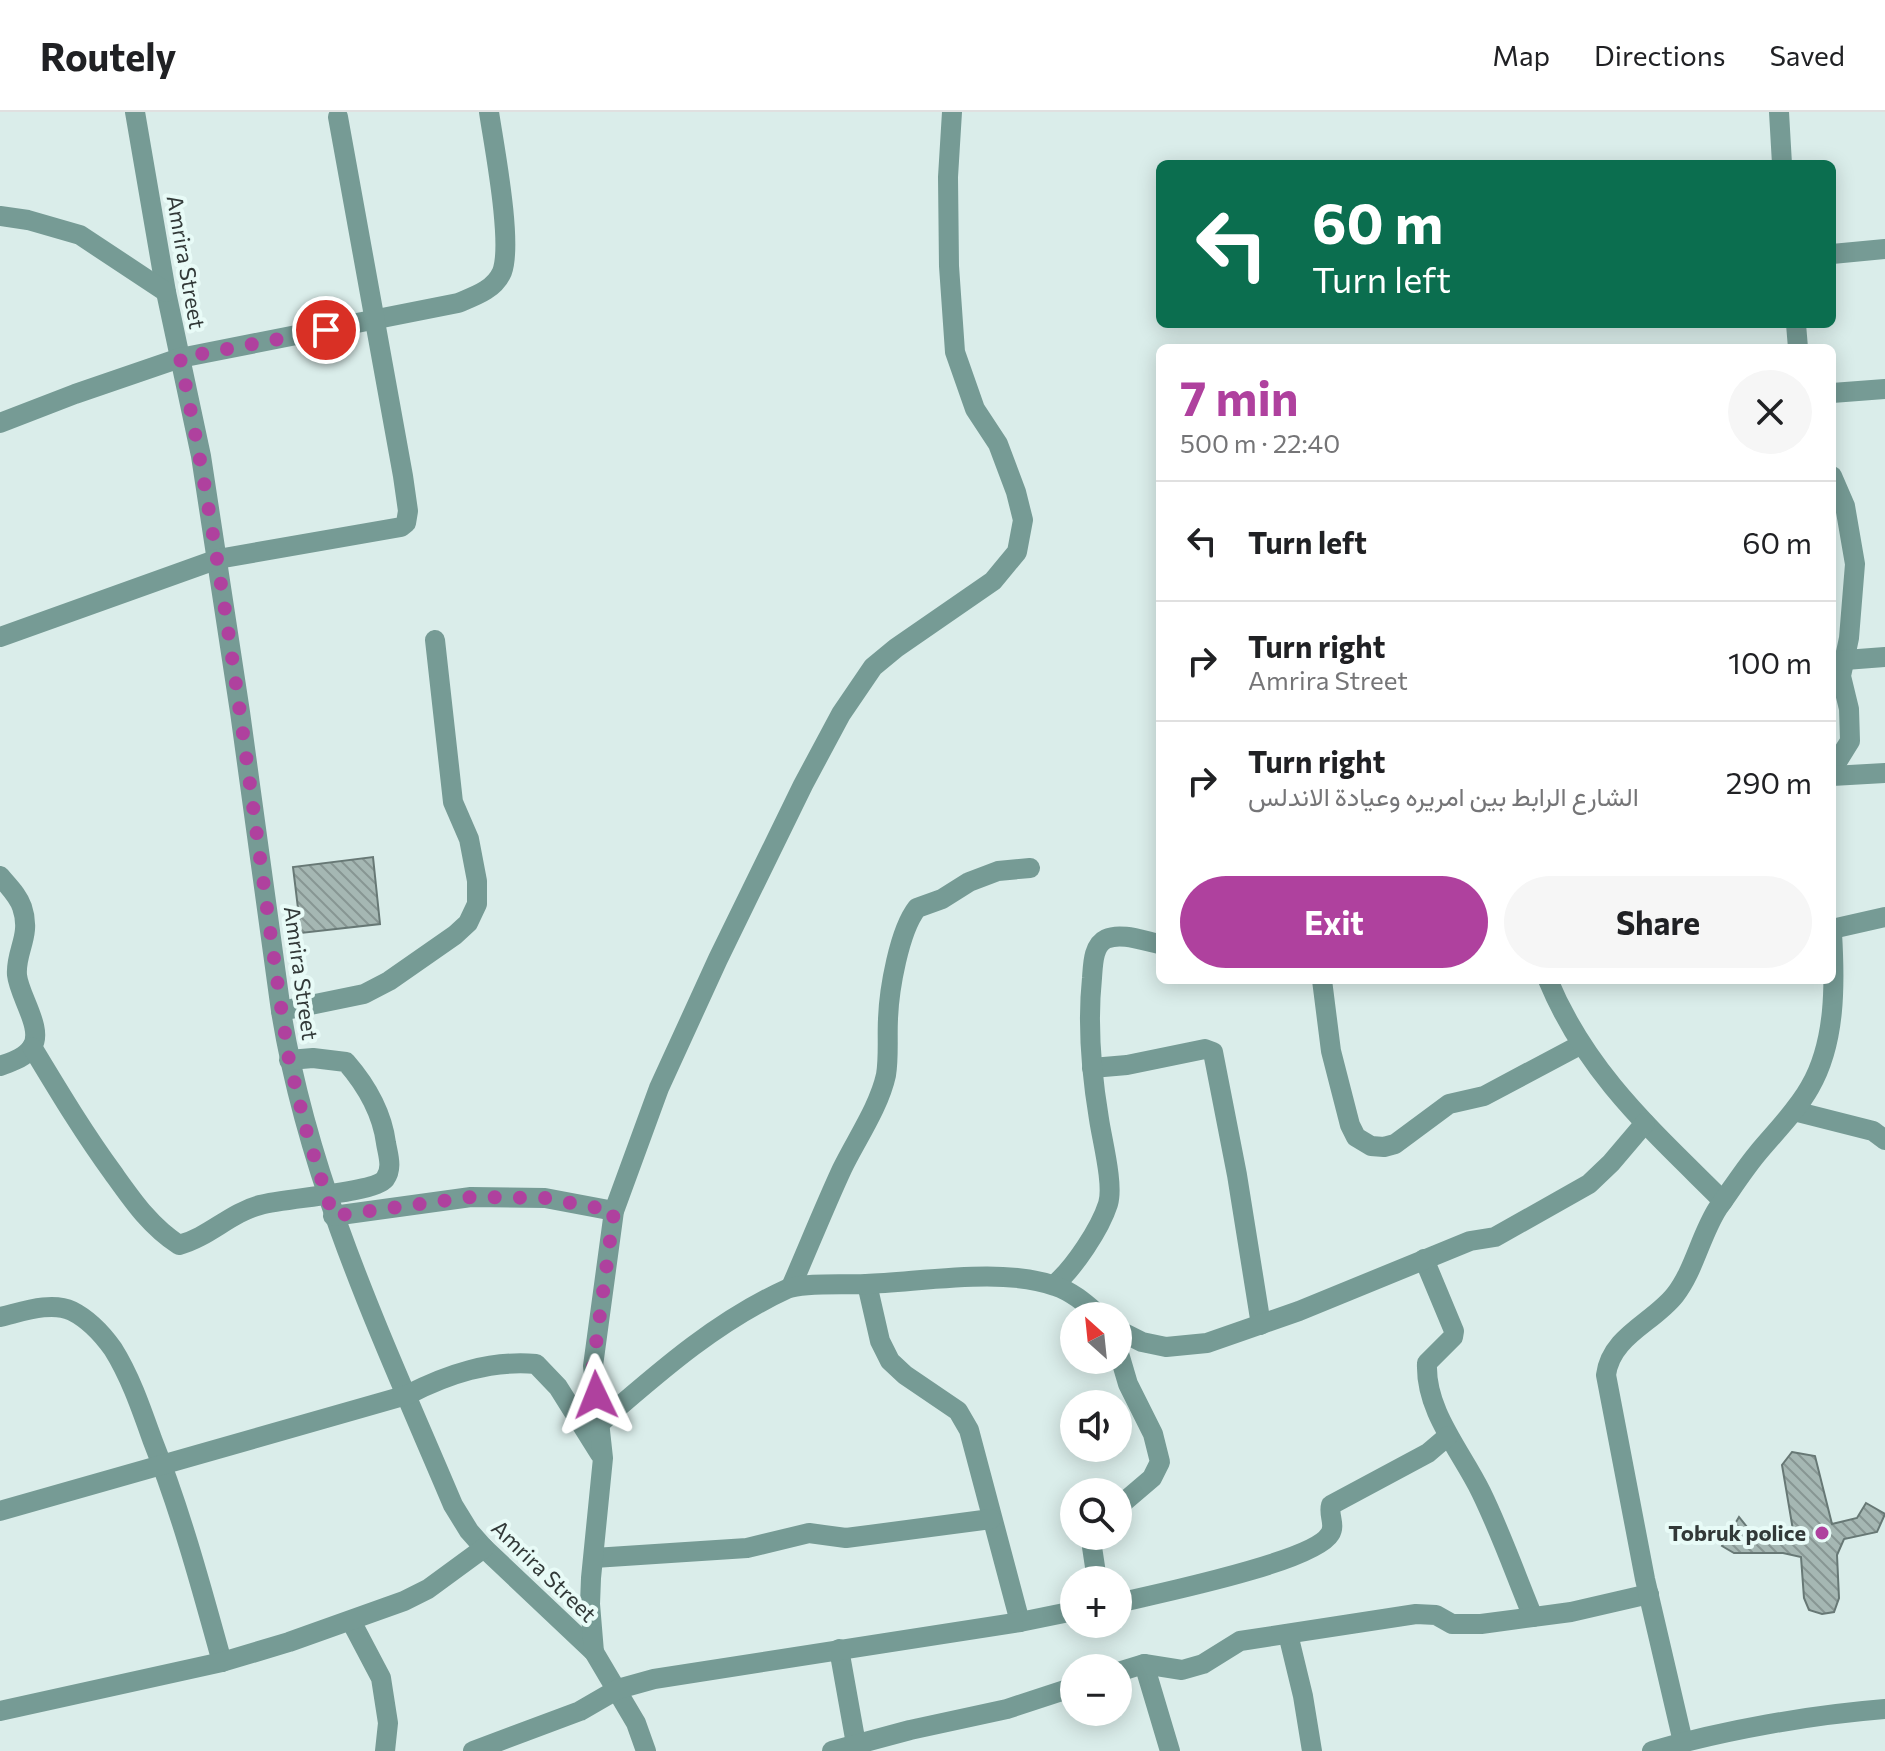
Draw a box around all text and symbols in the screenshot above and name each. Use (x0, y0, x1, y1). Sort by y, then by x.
text: Routely (40, 32, 176, 79)
text: Map (1492, 38, 1550, 72)
text: Directions (1594, 38, 1725, 72)
text: Saved (1769, 38, 1845, 72)
text: 60 m (1312, 187, 1443, 256)
icon: left (1180, 192, 1284, 296)
street label: Amrira Street (161, 193, 212, 331)
text: Turn left (1312, 256, 1451, 300)
pin (292, 296, 360, 364)
icon: arrive (304, 308, 348, 352)
text: 7 min (1180, 367, 1299, 426)
button: close (1728, 370, 1812, 454)
text: 500 m · 22:40 (1180, 427, 1340, 458)
icon: left (1180, 519, 1224, 563)
text: Turn left (1248, 523, 1367, 560)
text: 60 m (1742, 523, 1812, 560)
text: Turn right (1248, 627, 1385, 664)
icon: right (1180, 639, 1224, 683)
text: 100 m (1728, 643, 1812, 680)
text: Amrira Street (1248, 664, 1408, 695)
text: Turn right (1248, 742, 1385, 779)
icon: right (1180, 759, 1224, 803)
text: 290 m (1726, 763, 1812, 800)
text: الشارع الرابط بين امريره وعيادة الاندلس (1248, 780, 1639, 811)
button: Exit (1180, 876, 1488, 968)
button: Share (1504, 876, 1812, 968)
street label: Amrira Street (279, 904, 324, 1042)
north arrow (1060, 1302, 1132, 1374)
map controls (1060, 1302, 1132, 1726)
position arrow (554, 1353, 638, 1437)
button: sound (1060, 1390, 1132, 1462)
button: search (1060, 1478, 1132, 1550)
street label: Amrira Street (486, 1514, 602, 1627)
place label: Tobruk police (1668, 1519, 1806, 1546)
marker: Tobruk police (1813, 1524, 1831, 1542)
button: + (1060, 1566, 1132, 1638)
button: − (1060, 1654, 1132, 1726)

